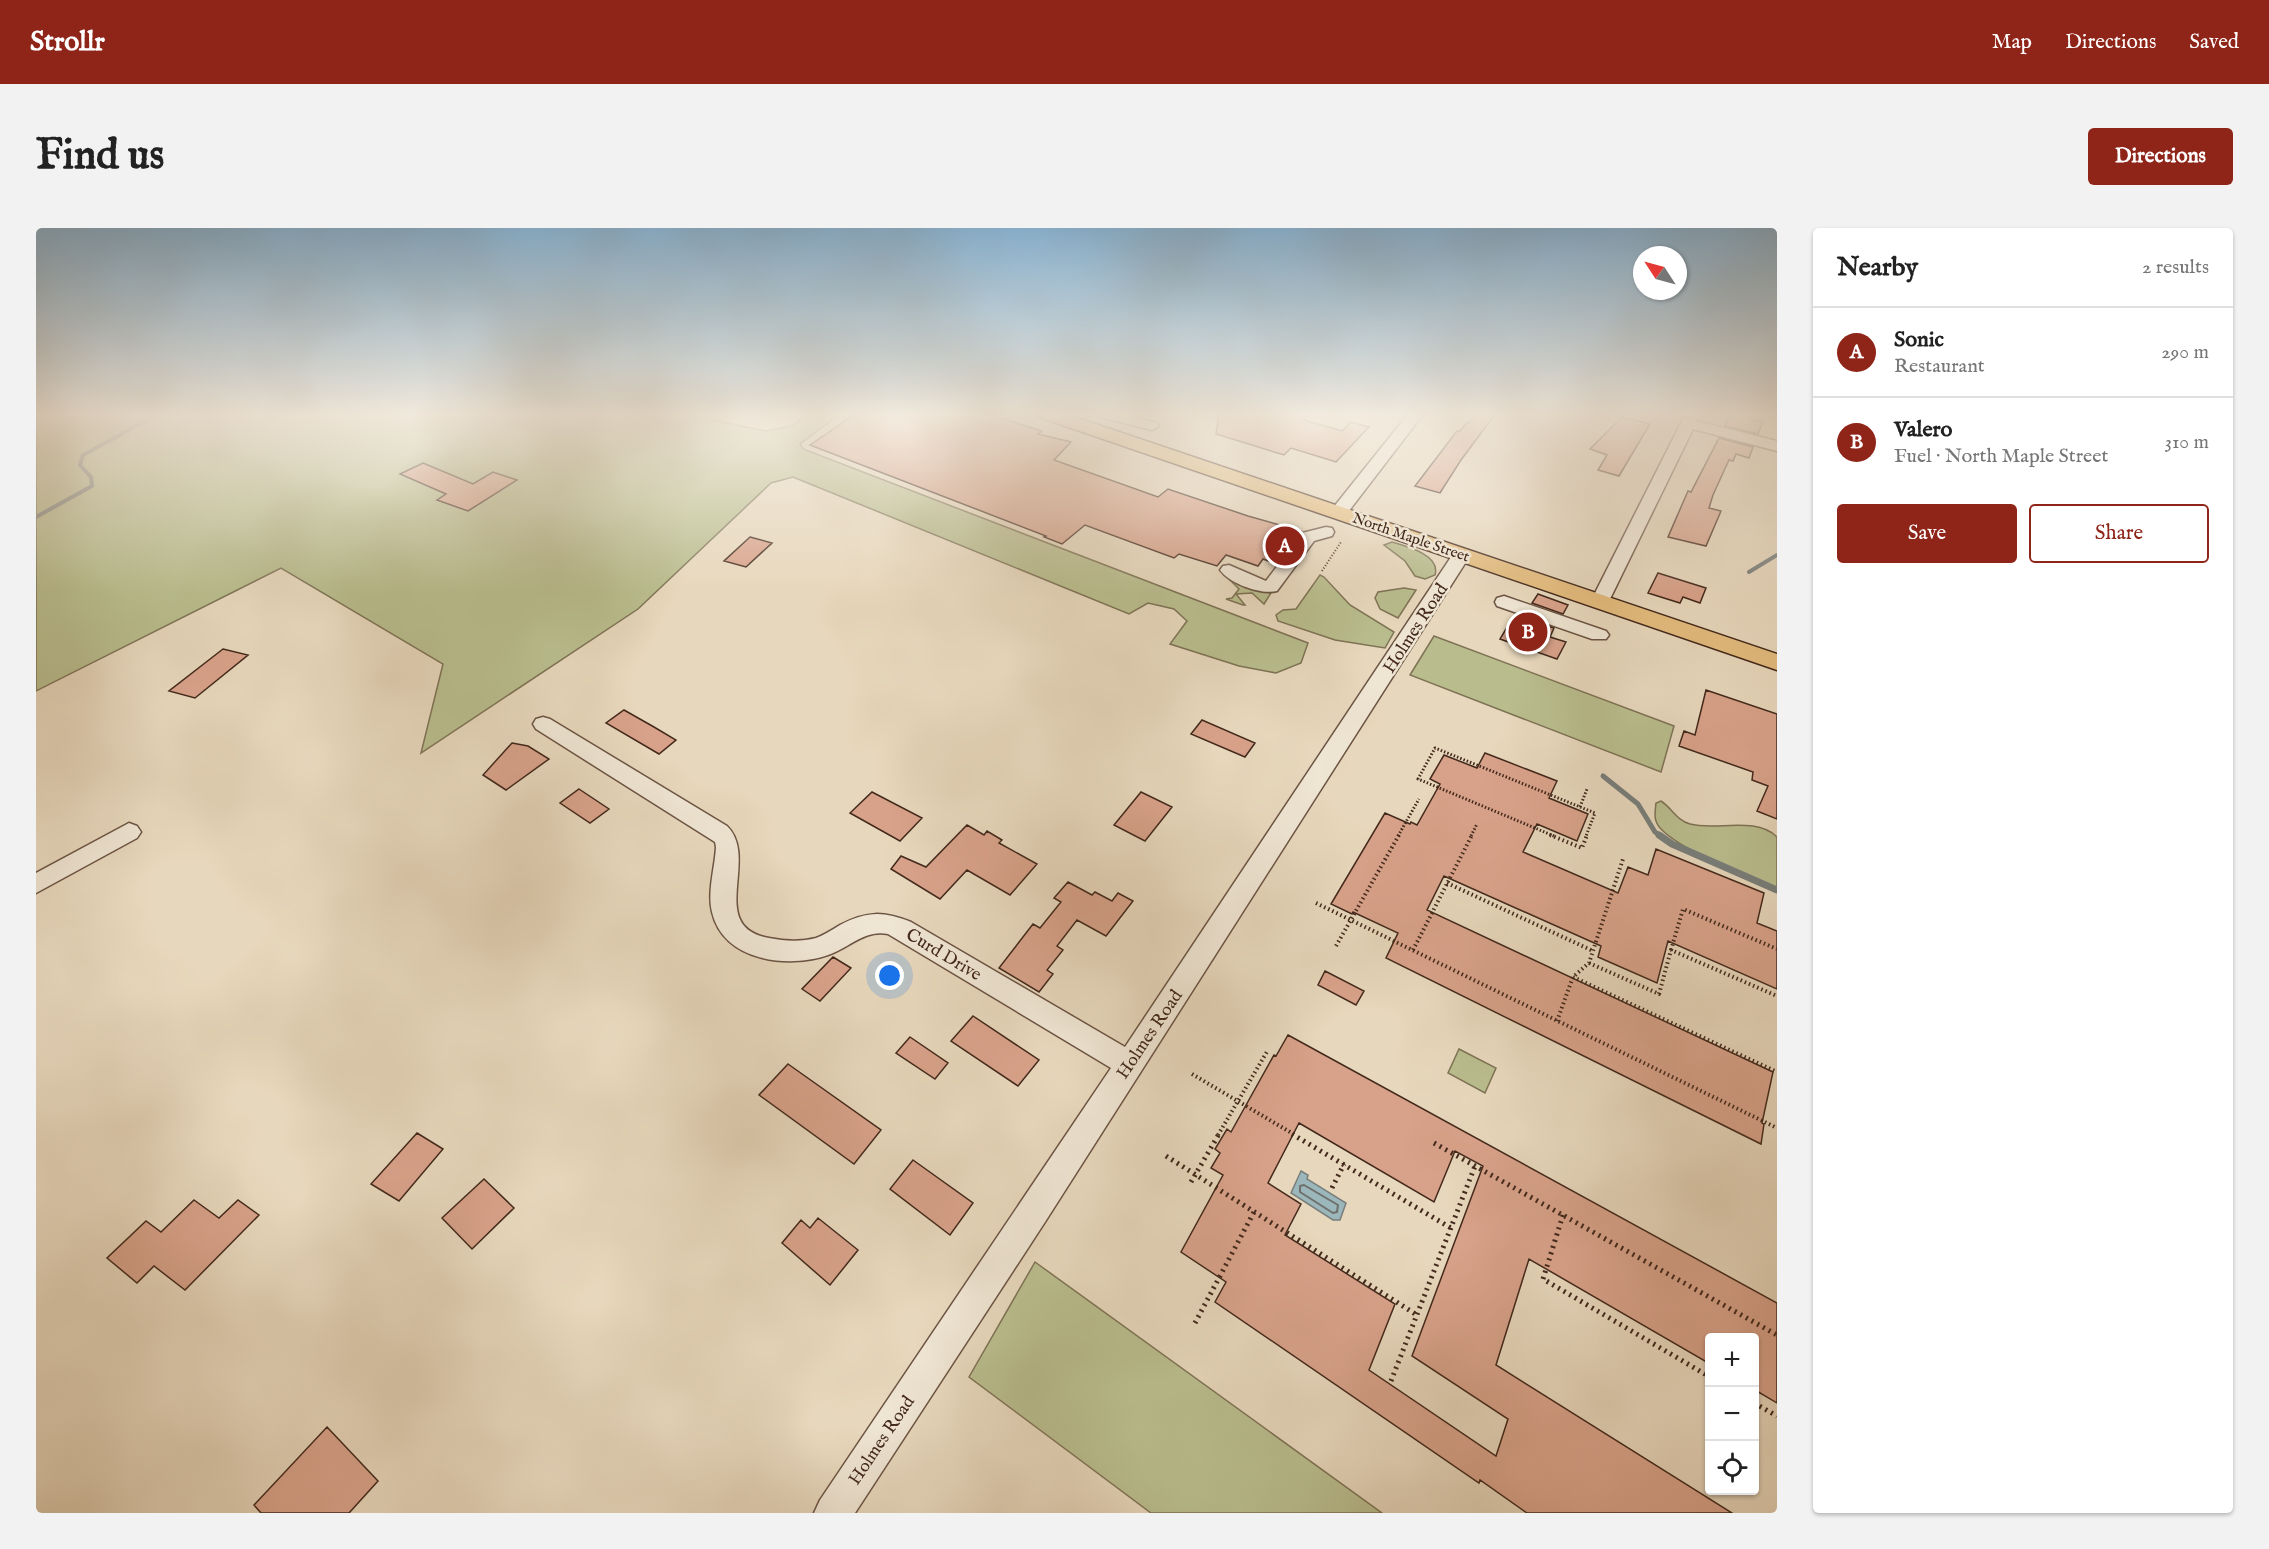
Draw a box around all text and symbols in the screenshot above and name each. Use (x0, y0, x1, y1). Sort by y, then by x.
text: Strollr (30, 25, 105, 60)
text: Map (1992, 29, 2032, 56)
text: Directions (2065, 29, 2156, 56)
text: Saved (2189, 29, 2239, 56)
button: Directions (2088, 128, 2233, 185)
text: Find us (36, 130, 164, 183)
north arrow (1633, 246, 1687, 300)
text: Nearby (1837, 251, 1918, 284)
text: 2 results (2142, 255, 2209, 280)
text: Sonic (1894, 326, 1944, 354)
text: A (1850, 340, 1863, 365)
text: 290 m (2161, 340, 2209, 365)
text: Restaurant (1894, 354, 1985, 379)
text: Valero (1894, 416, 1952, 444)
text: B (1850, 430, 1863, 455)
text: 310 m (2165, 430, 2209, 455)
text: Fuel · North Maple Street (1894, 444, 2108, 469)
button: Save (1837, 504, 2017, 563)
button: Share (2029, 504, 2209, 563)
street label: North Maple Street (1350, 509, 1472, 566)
pin: A (1266, 524, 1304, 568)
street label: Holmes Road (1379, 579, 1454, 678)
pin: B (1508, 610, 1548, 654)
street label: Curd Drive (901, 924, 985, 987)
your location (875, 961, 904, 990)
street label: Holmes Road (1112, 985, 1189, 1084)
map controls (1705, 1333, 1759, 1495)
button: + (1705, 1333, 1759, 1387)
button: − (1705, 1387, 1759, 1441)
street label: Holmes Road (844, 1391, 921, 1490)
button: locate (1705, 1441, 1759, 1495)

